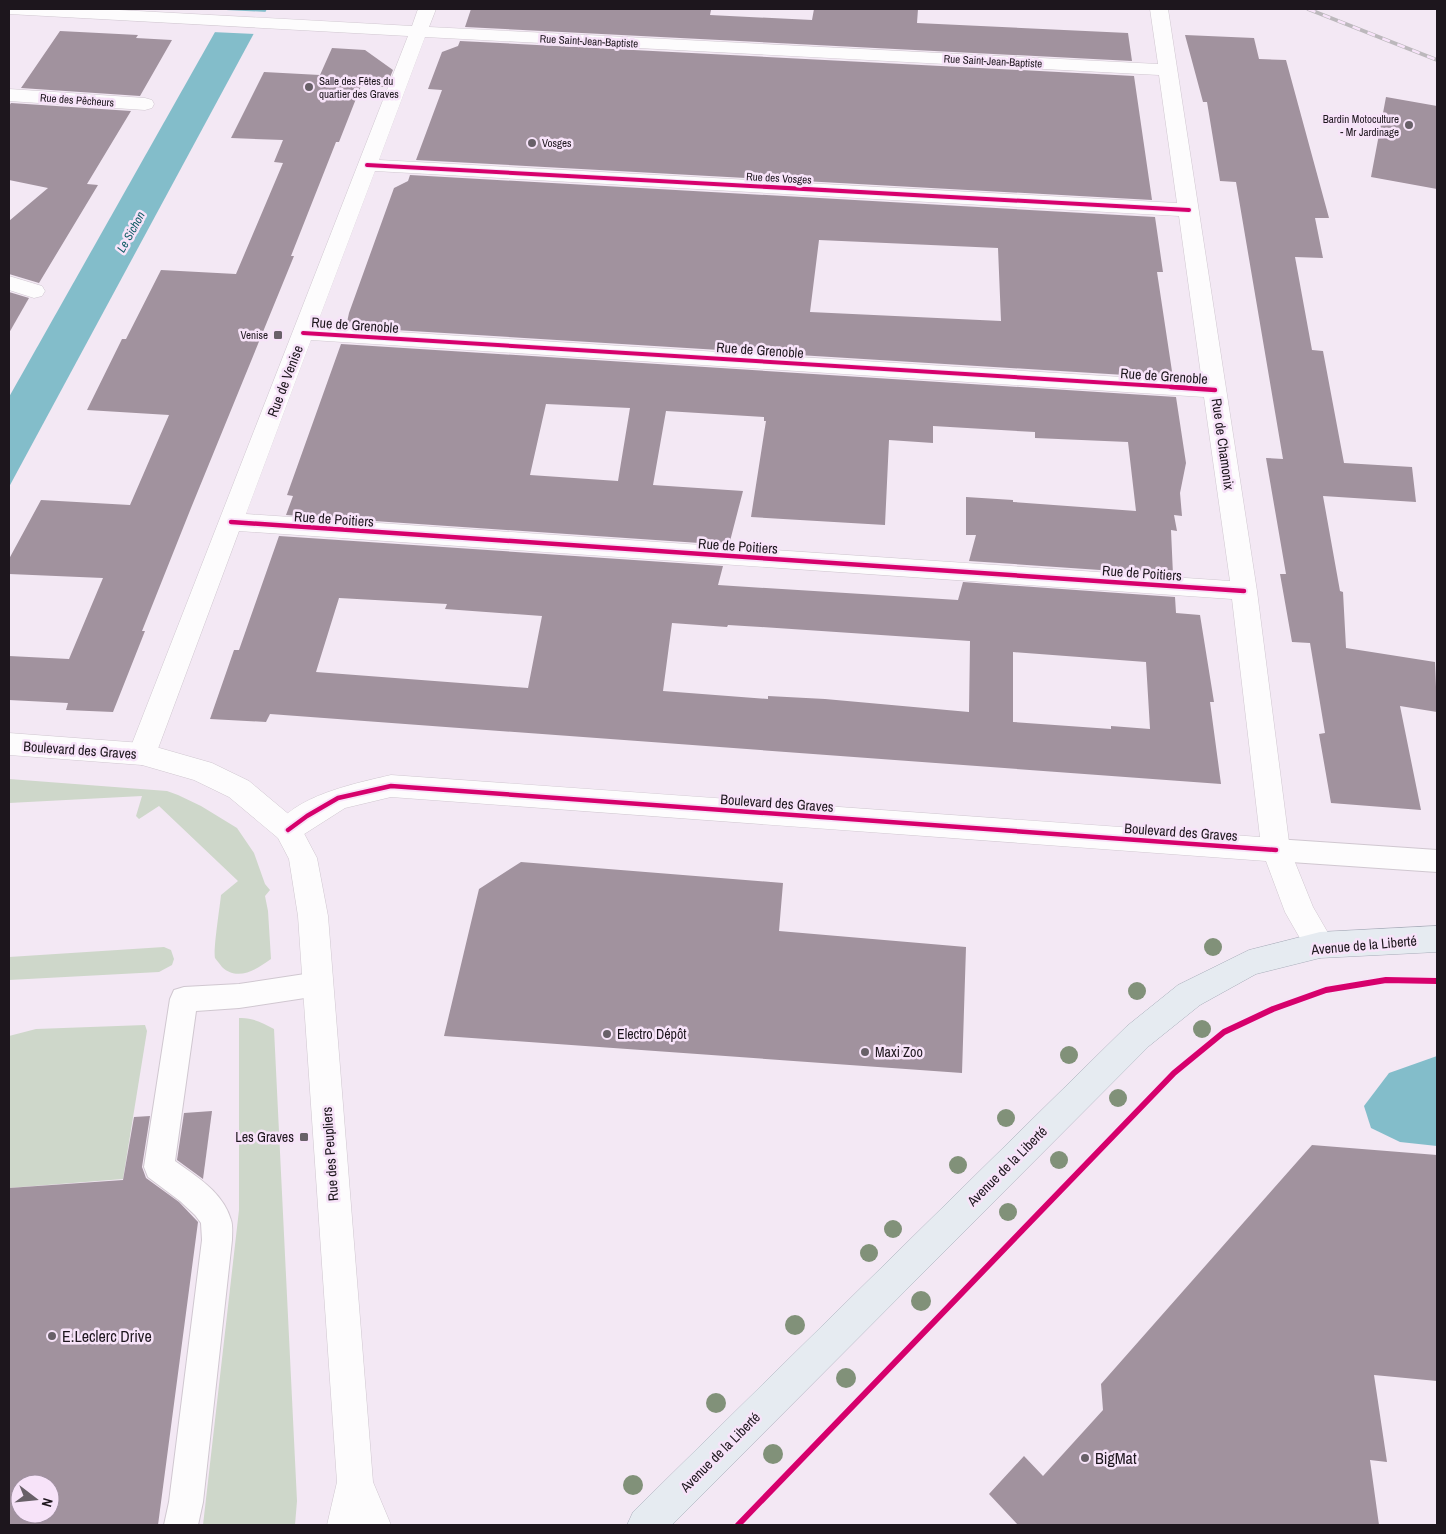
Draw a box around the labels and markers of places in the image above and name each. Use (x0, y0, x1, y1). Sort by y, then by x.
place label: Salle des Fêtes du quartier des Graves (319, 74, 399, 101)
marker: Salle des Fêtes du quartier des Graves (303, 81, 315, 93)
place label: Bardin Motoculture - Mr Jardinage (1323, 112, 1399, 139)
marker: Bardin Motoculture - Mr Jardinage (1403, 119, 1415, 131)
place label: Vosges (542, 136, 572, 150)
marker: Vosges (526, 137, 538, 149)
place label: Venise (240, 328, 268, 342)
marker: Venise (272, 329, 284, 341)
place label: Electro Dépôt (617, 1025, 687, 1043)
marker: Electro Dépôt (601, 1028, 613, 1040)
place label: Maxi Zoo (875, 1043, 923, 1061)
marker: Maxi Zoo (859, 1046, 871, 1058)
place label: Les Graves (235, 1128, 294, 1146)
marker: Les Graves (298, 1131, 310, 1143)
place label: E.Leclerc Drive (62, 1325, 152, 1347)
marker: E.Leclerc Drive (46, 1330, 58, 1342)
place label: BigMat (1095, 1447, 1137, 1469)
marker: BigMat (1079, 1452, 1091, 1464)

